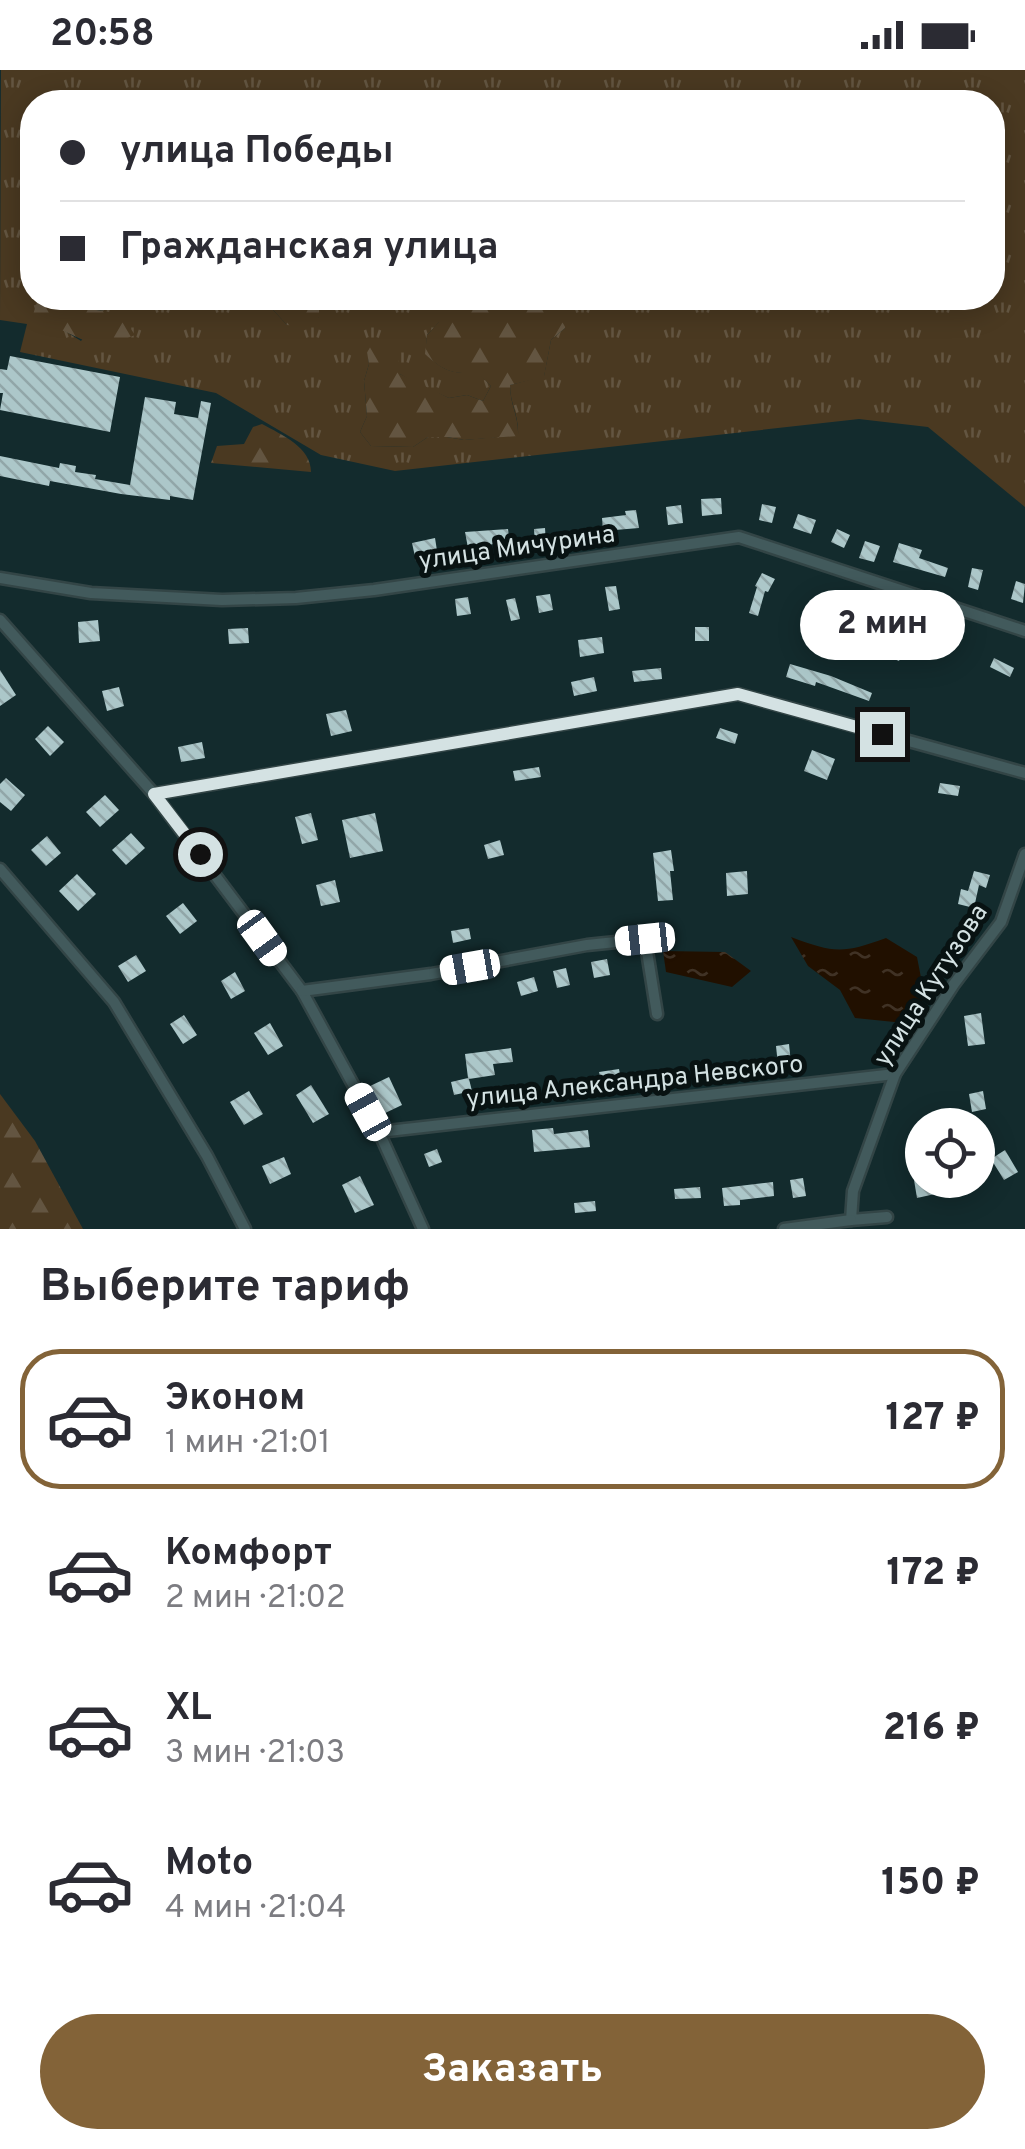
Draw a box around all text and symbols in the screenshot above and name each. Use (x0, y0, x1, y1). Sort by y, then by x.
text: 20:58 (50, 11, 155, 60)
text: улица Победы (120, 128, 394, 177)
text: Гражданская улица (120, 224, 498, 273)
street label: улица Мичурина (417, 519, 617, 579)
callout: 2 мин (800, 589, 964, 659)
text: 2 мин (837, 605, 928, 645)
route end (860, 712, 905, 757)
route start (178, 832, 223, 877)
street label: улица Кутузова (868, 899, 996, 1073)
car (232, 905, 292, 971)
car (614, 921, 676, 957)
car (438, 947, 502, 987)
street label: улица Александра Невского (465, 1049, 805, 1117)
car (340, 1078, 396, 1146)
map controls (905, 1108, 995, 1198)
button: locate (905, 1108, 995, 1198)
text: Выберите тариф (40, 1260, 410, 1317)
icon: car (45, 1374, 135, 1464)
text: Эконом (165, 1375, 305, 1424)
text: 127 ₽ (886, 1395, 980, 1444)
text: 1 мин · 21:01 (165, 1424, 330, 1464)
icon: car (45, 1529, 135, 1619)
text: Комфорт (165, 1530, 332, 1579)
text: 172 ₽ (886, 1550, 980, 1599)
text: 2 мин · 21:02 (165, 1579, 346, 1619)
icon: car (45, 1684, 135, 1774)
text: XL (165, 1685, 212, 1734)
text: 216 ₽ (883, 1705, 980, 1754)
text: 3 мин · 21:03 (165, 1734, 345, 1774)
icon: car (45, 1839, 135, 1929)
text: Moto (165, 1840, 253, 1889)
text: 150 ₽ (881, 1860, 980, 1909)
text: 4 мин · 21:04 (165, 1889, 346, 1929)
button: Заказать (40, 2014, 985, 2129)

